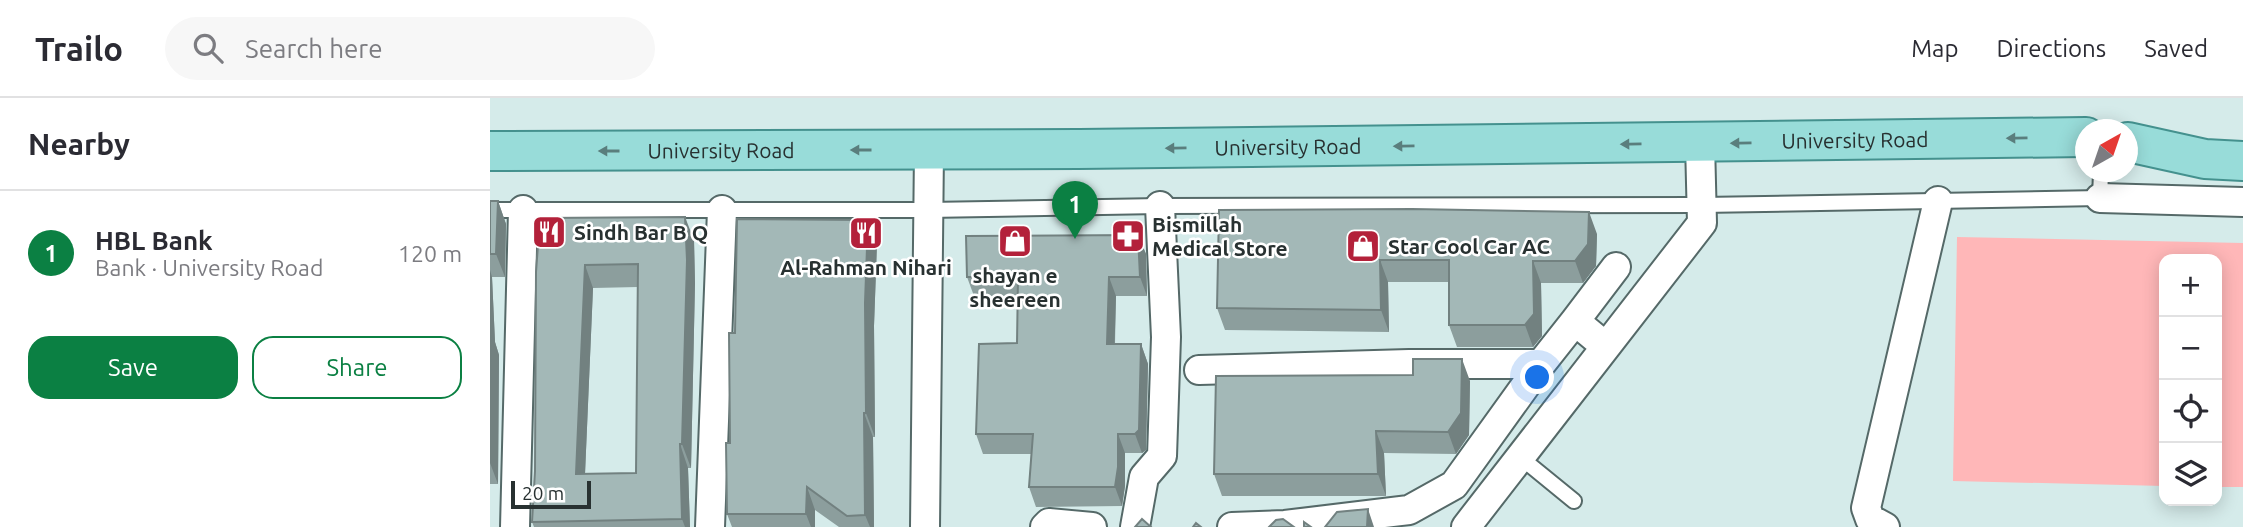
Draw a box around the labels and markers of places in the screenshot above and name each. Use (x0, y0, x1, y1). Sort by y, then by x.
pin: 1 (1052, 181, 1098, 239)
place label: Bismillah Medical Store (1152, 212, 1288, 260)
restaurant icon: Sindh Bar B Q (530, 213, 568, 251)
restaurant icon: Al-Rahman Nihari (847, 214, 885, 252)
pharmacy icon: Bismillah Medical Store (1109, 217, 1147, 255)
place label: Sindh Bar B Q (574, 220, 708, 244)
shop icon: shayan e sheereen (996, 222, 1034, 260)
shop icon: Star Cool Car AC (1344, 227, 1382, 265)
place label: Star Cool Car AC (1388, 234, 1550, 258)
place label: Al-Rahman Nihari (780, 255, 952, 279)
place label: shayan e sheereen (969, 263, 1061, 311)

